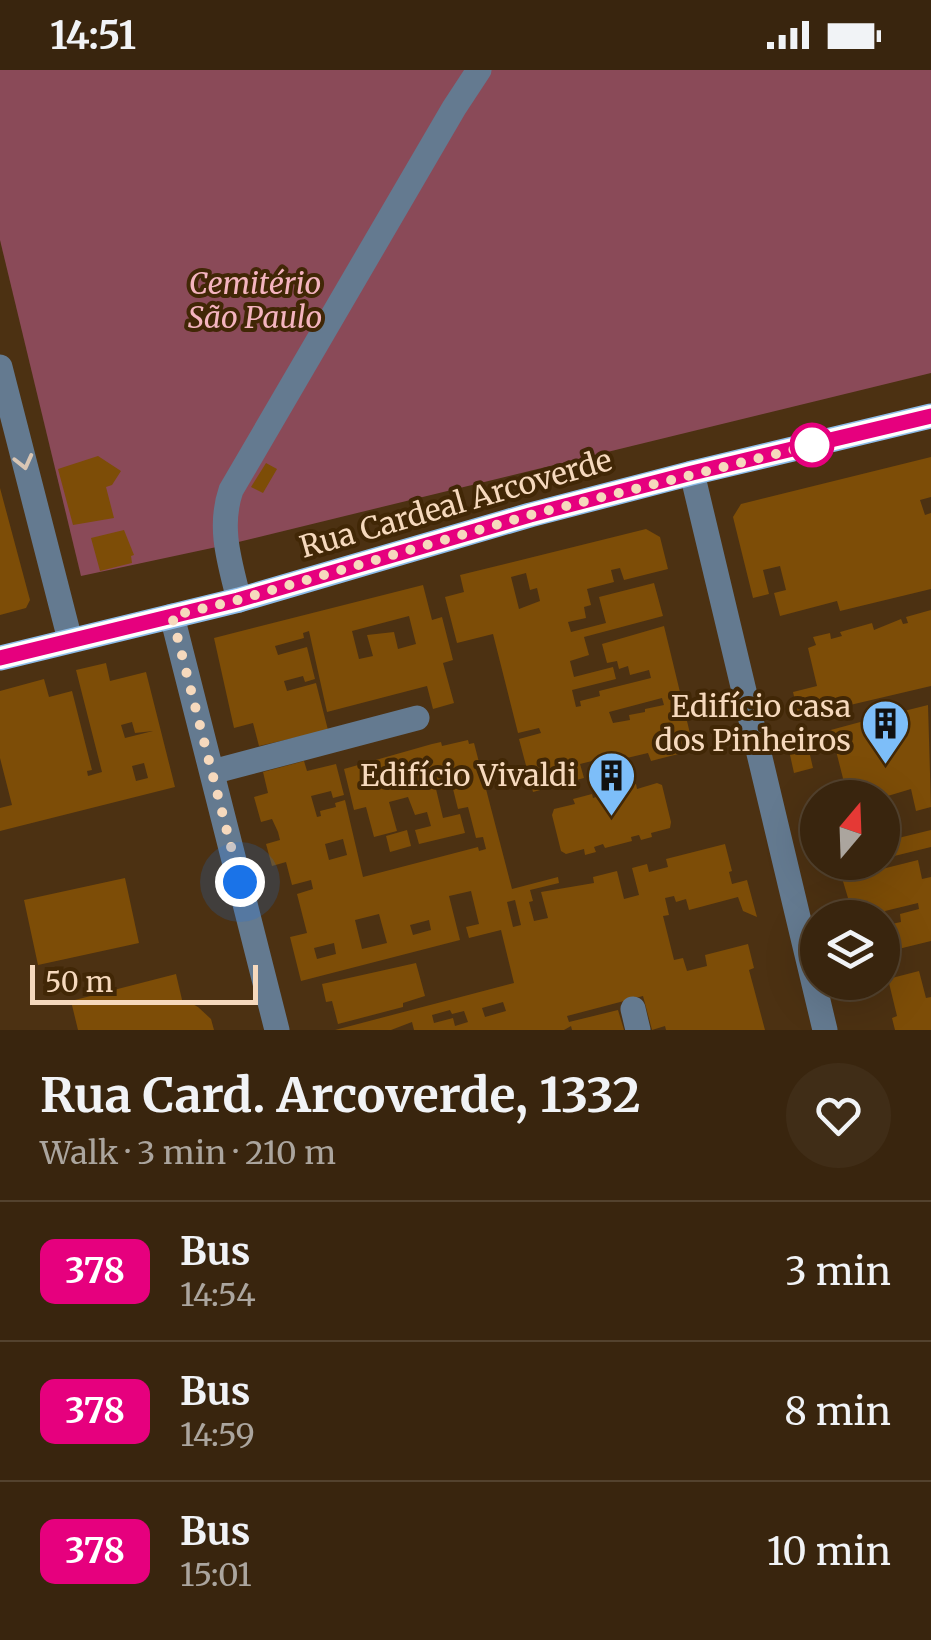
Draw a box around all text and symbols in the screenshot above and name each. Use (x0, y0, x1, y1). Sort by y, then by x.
text: 14:51 (50, 12, 136, 59)
park label: Cemitério São Paulo (188, 264, 322, 336)
unlabelled marker (791, 424, 833, 466)
street label: Rua Cardeal Arcoverde (295, 440, 616, 566)
one-way arrow (13, 453, 34, 470)
place label: Edifício casa dos Pinheiros (655, 687, 851, 759)
building icon: Edifício casa dos Pinheiros (860, 698, 912, 766)
building icon: Edifício Vivaldi (586, 750, 638, 818)
place label: Edifício Vivaldi (360, 756, 577, 794)
north arrow (800, 780, 900, 880)
map controls (800, 780, 900, 1000)
your location (215, 857, 265, 907)
button: layers (800, 900, 900, 1000)
scale bar (30, 960, 258, 1004)
text: 50 m (45, 964, 113, 1000)
button: heart (786, 1063, 891, 1168)
text: Rua Card. Arcoverde, 1332 (40, 1065, 641, 1125)
text: Walk · 3 min · 210 m (40, 1133, 336, 1173)
text: Bus (180, 1228, 250, 1275)
text: 3 min (785, 1248, 891, 1295)
text: 378 (65, 1249, 125, 1293)
text: 14:54 (180, 1275, 256, 1315)
text: Bus (180, 1368, 250, 1415)
text: 8 min (784, 1388, 891, 1435)
text: 378 (65, 1389, 125, 1433)
text: 14:59 (180, 1415, 255, 1455)
text: Bus (180, 1508, 250, 1555)
text: 10 min (767, 1528, 891, 1575)
text: 378 (65, 1529, 125, 1573)
text: 15:01 (180, 1555, 252, 1595)

